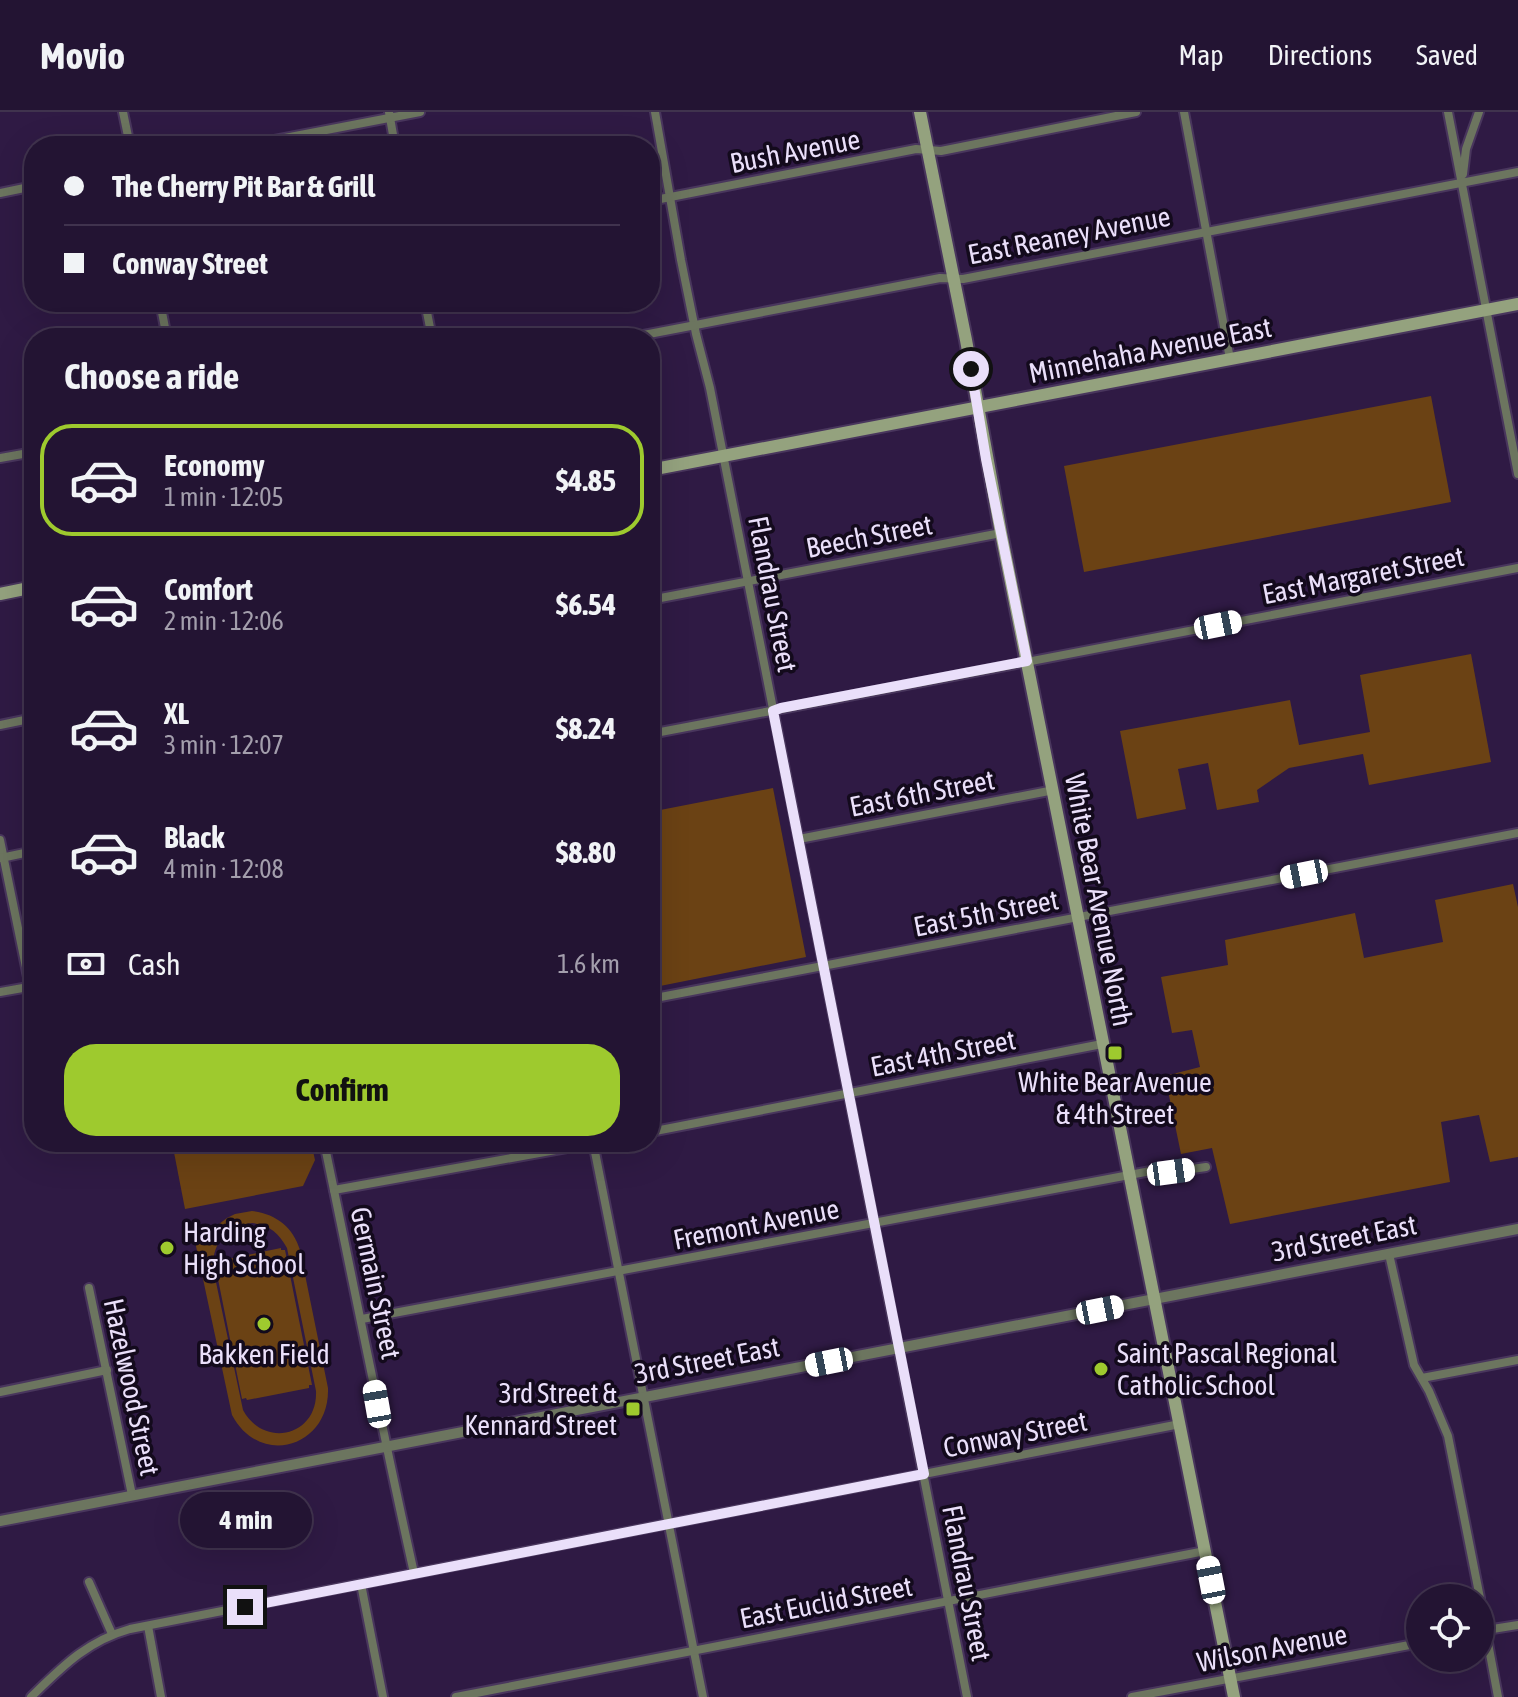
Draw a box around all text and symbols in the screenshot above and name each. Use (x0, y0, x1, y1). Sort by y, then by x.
text: Movio (40, 34, 125, 77)
text: Map (1179, 39, 1224, 71)
text: Directions (1268, 39, 1372, 71)
text: Saved (1416, 39, 1478, 71)
street label: Bush Avenue (727, 123, 863, 179)
text: The Cherry Pit Bar & Grill (112, 169, 375, 203)
street label: East Reaney Avenue (965, 200, 1173, 270)
text: Conway Street (112, 246, 268, 280)
street label: Minnehaha Avenue East (1026, 311, 1274, 389)
route start (953, 351, 989, 387)
text: Choose a ride (64, 355, 239, 397)
icon: car (68, 444, 140, 516)
text: Economy (164, 448, 265, 482)
text: $4.85 (556, 463, 616, 497)
text: 1 min · 12:05 (164, 482, 284, 512)
street label: Beech Street (803, 508, 935, 564)
street label: Flandrau Street (742, 513, 804, 675)
street label: East Margaret Street (1259, 540, 1467, 610)
icon: car (68, 568, 140, 640)
text: Comfort (164, 572, 253, 606)
text: $6.54 (556, 587, 616, 621)
text: 2 min · 12:06 (164, 606, 284, 636)
car (1192, 609, 1244, 641)
icon: car (68, 692, 140, 764)
text: XL (164, 696, 189, 730)
text: $8.24 (556, 711, 616, 745)
text: 3 min · 12:07 (164, 730, 284, 760)
street label: East 6th Street (847, 763, 997, 823)
street label: White Bear Avenue North (1059, 771, 1139, 1029)
icon: car (68, 816, 140, 888)
text: Black (164, 820, 224, 854)
text: $8.80 (556, 835, 616, 869)
text: 4 min · 12:08 (164, 854, 284, 884)
car (1278, 858, 1330, 890)
street label: East 5th Street (911, 883, 1061, 943)
icon: cash (64, 942, 108, 986)
text: Cash (128, 947, 181, 981)
text: 1.6 km (557, 949, 620, 979)
street label: East 4th Street (868, 1023, 1018, 1083)
button: Confirm (64, 1044, 620, 1136)
marker: White Bear Avenue & 4th Street (1106, 1044, 1124, 1062)
place label: White Bear Avenue & 4th Street (1018, 1066, 1212, 1130)
car (1146, 1157, 1196, 1187)
street label: Fremont Avenue (670, 1192, 842, 1256)
street label: Germain Street (344, 1204, 408, 1362)
street label: 3rd Street East (1269, 1208, 1419, 1268)
place label: Harding High School (183, 1216, 305, 1280)
marker: Harding High School (158, 1239, 176, 1257)
car (1074, 1294, 1126, 1326)
street label: Hazelwood Street (98, 1296, 166, 1478)
marker: Bakken Field (255, 1315, 273, 1333)
street label: 3rd Street East (632, 1330, 782, 1390)
place label: Saint Pascal Regional Catholic School (1117, 1337, 1337, 1401)
place label: Bakken Field (198, 1338, 330, 1370)
car (803, 1346, 855, 1378)
marker: Saint Pascal Regional Catholic School (1092, 1360, 1110, 1378)
place label: 3rd Street & Kennard Street (464, 1377, 617, 1441)
car (361, 1378, 393, 1430)
marker: 3rd Street & Kennard Street (624, 1400, 642, 1418)
street label: Conway Street (940, 1404, 1090, 1464)
callout: 4 min (179, 1491, 311, 1547)
street label: Flandrau Street (936, 1502, 998, 1664)
text: 4 min (219, 1505, 273, 1535)
car (1195, 1554, 1227, 1606)
street label: East Euclid Street (737, 1570, 915, 1634)
map controls (1406, 1584, 1494, 1672)
button: locate (1406, 1584, 1494, 1672)
route end (227, 1589, 263, 1625)
street label: Wilson Avenue (1194, 1618, 1350, 1678)

